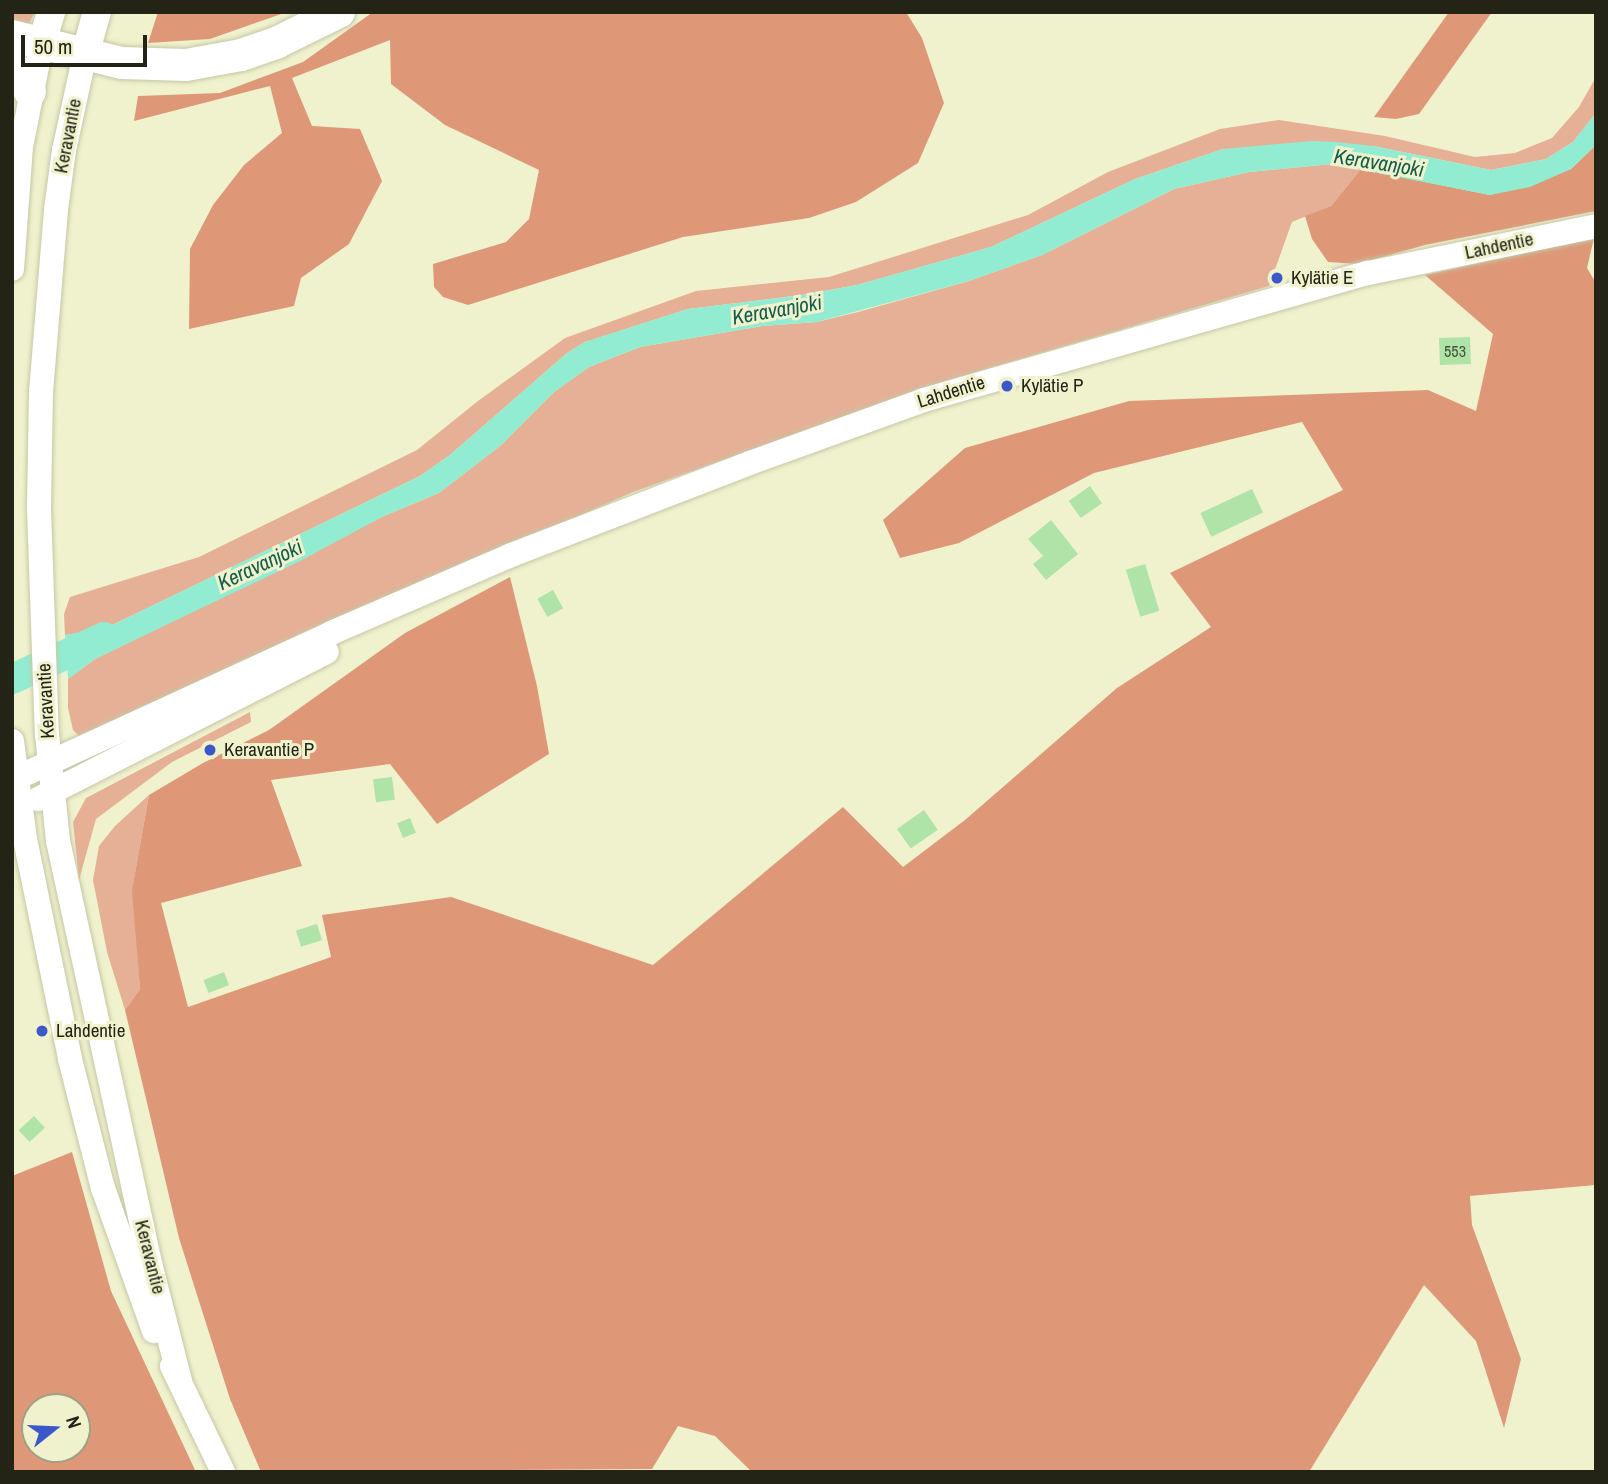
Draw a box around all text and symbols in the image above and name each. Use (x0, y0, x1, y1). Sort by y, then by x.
scale bar (24, 21, 150, 65)
text: 50 m (34, 32, 72, 61)
street label: Keravantie (50, 97, 86, 175)
water label: Keravanjoki (1332, 143, 1426, 183)
street label: Lahdentie (1463, 228, 1535, 264)
place label: Kylätie E (1291, 267, 1353, 289)
marker: Kylätie E (1269, 270, 1285, 286)
water label: Keravanjoki (730, 290, 824, 330)
house number: 553 (1444, 341, 1466, 361)
street label: Lahdentie (915, 371, 987, 413)
place label: Kylätie P (1021, 375, 1083, 397)
marker: Kylätie P (999, 378, 1015, 394)
water label: Keravanjoki (213, 534, 307, 596)
street label: Keravantie (33, 663, 59, 739)
place label: Keravantie P (224, 739, 314, 761)
marker: Keravantie P (202, 742, 218, 758)
place label: Lahdentie (56, 1020, 125, 1042)
marker: Lahdentie (34, 1023, 50, 1039)
street label: Keravantie (130, 1218, 170, 1296)
north arrow (21, 1393, 91, 1463)
text: N (60, 1413, 88, 1431)

